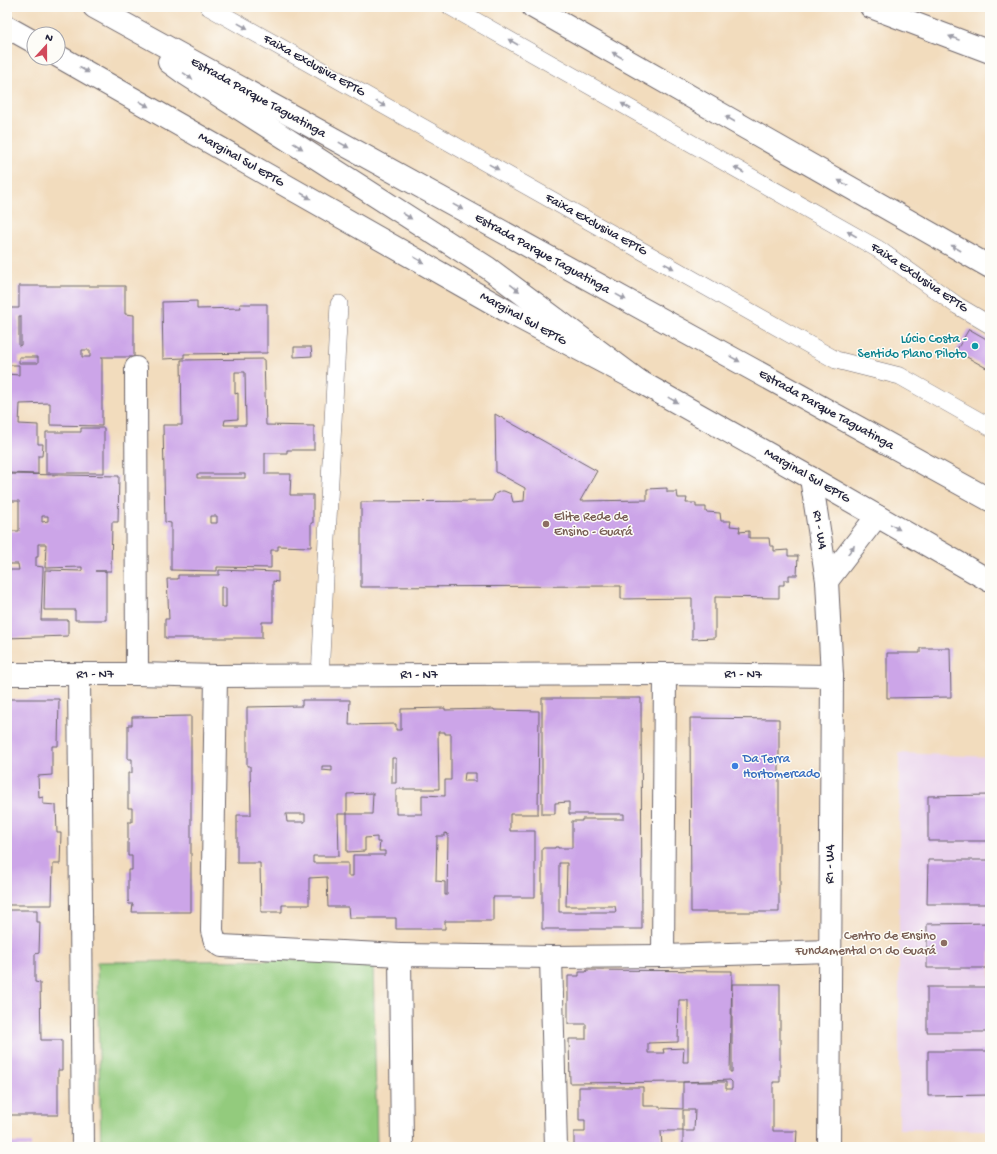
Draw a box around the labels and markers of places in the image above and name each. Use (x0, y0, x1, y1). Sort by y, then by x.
place label: Lúcio Costa - Sentido Plano Piloto (858, 332, 967, 362)
marker: Lúcio Costa - Sentido Plano Piloto (970, 341, 980, 351)
place label: Elite Rede de Ensino - Guará (554, 510, 633, 540)
marker: Elite Rede de Ensino - Guará (541, 519, 551, 529)
place label: Da Terra Hortomercado (742, 752, 821, 782)
marker: Da Terra Hortomercado (730, 761, 740, 771)
place label: Centro de Ensino Fundamental 01 do Guará (794, 929, 937, 959)
marker: Centro de Ensino Fundamental 01 do Guará (939, 938, 949, 948)

